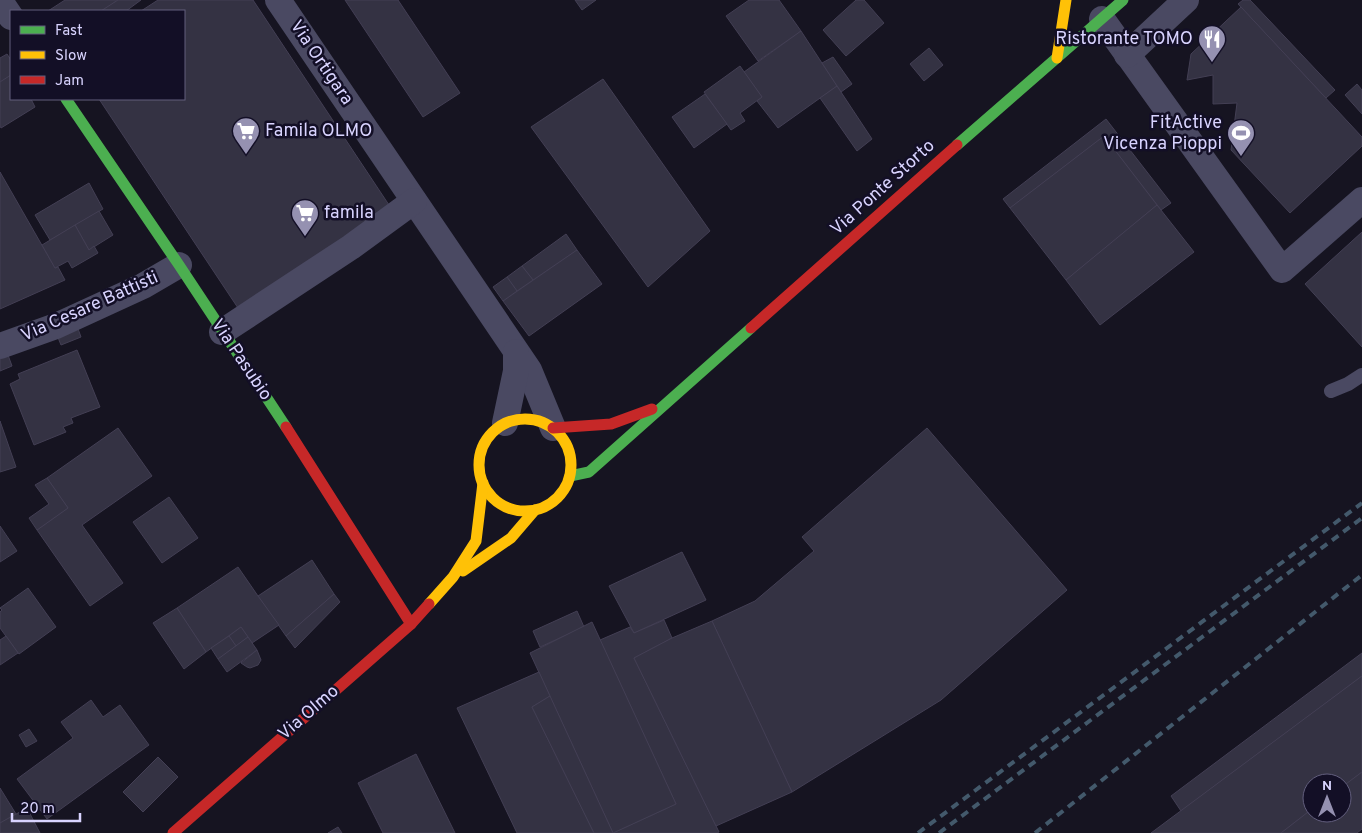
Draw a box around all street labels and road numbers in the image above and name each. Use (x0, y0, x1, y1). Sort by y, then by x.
street label: Via Ortigara (284, 16, 358, 110)
street label: Via Ponte Storto (826, 135, 940, 241)
street label: Via Cesare Battisti (18, 266, 162, 348)
street label: Via Pasubio (205, 315, 277, 405)
street label: Via Olmo (274, 680, 344, 746)

